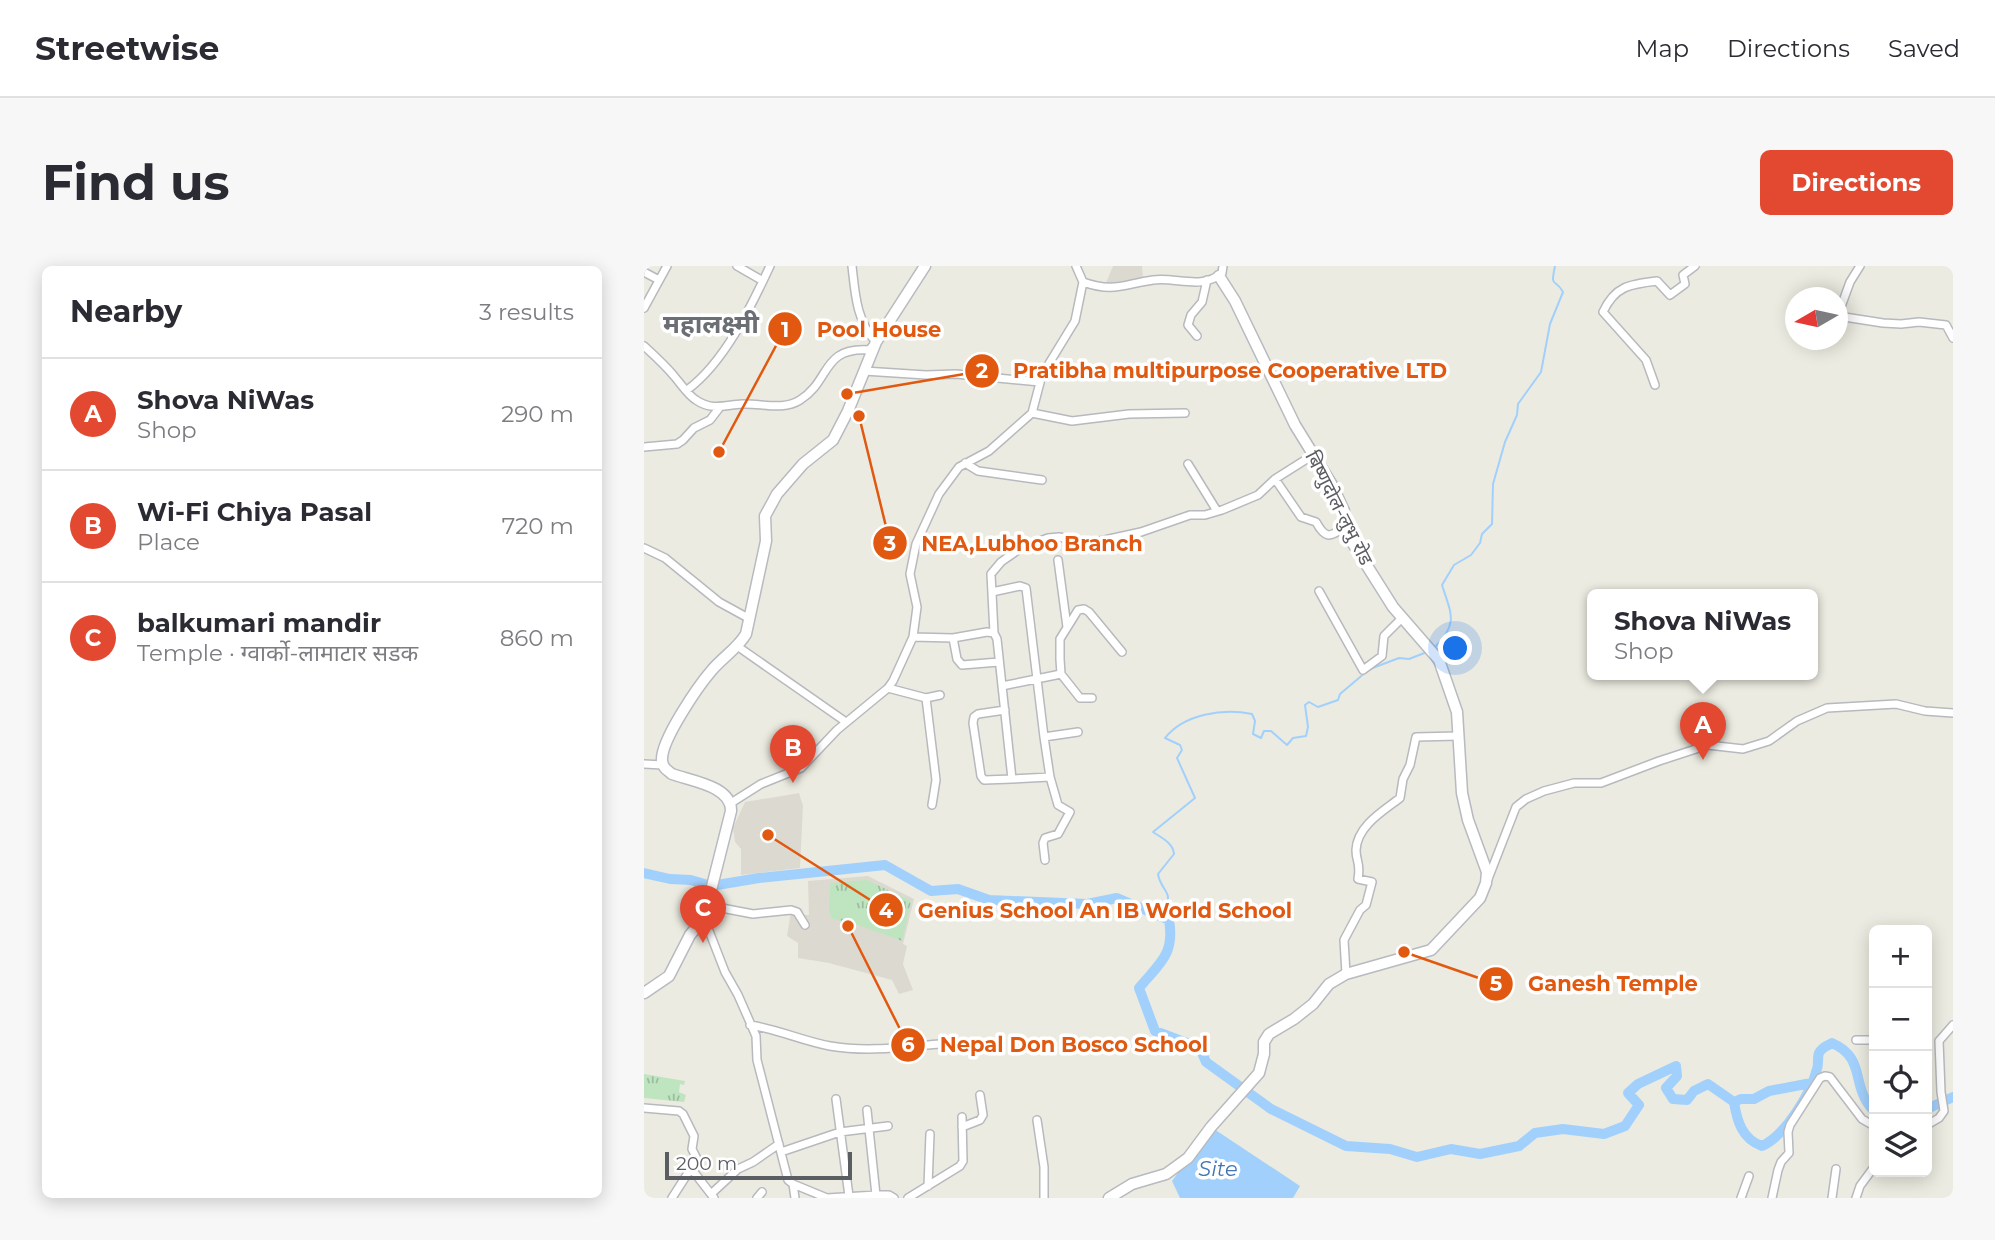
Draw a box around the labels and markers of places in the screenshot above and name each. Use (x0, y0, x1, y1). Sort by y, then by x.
callout: Pool House (768, 308, 955, 350)
callout: Pratibha multipurpose Cooperative LTD (964, 350, 1461, 392)
callout: NEA,Lubhoo Branch (872, 522, 1157, 564)
pin: A (1680, 702, 1726, 760)
pin: B (770, 725, 816, 783)
pin: C (680, 885, 726, 943)
callout: Genius School An IB World School (869, 889, 1306, 931)
callout: Ganesh Temple (1479, 963, 1712, 1005)
callout: Nepal Don Bosco School (891, 1024, 1222, 1066)

